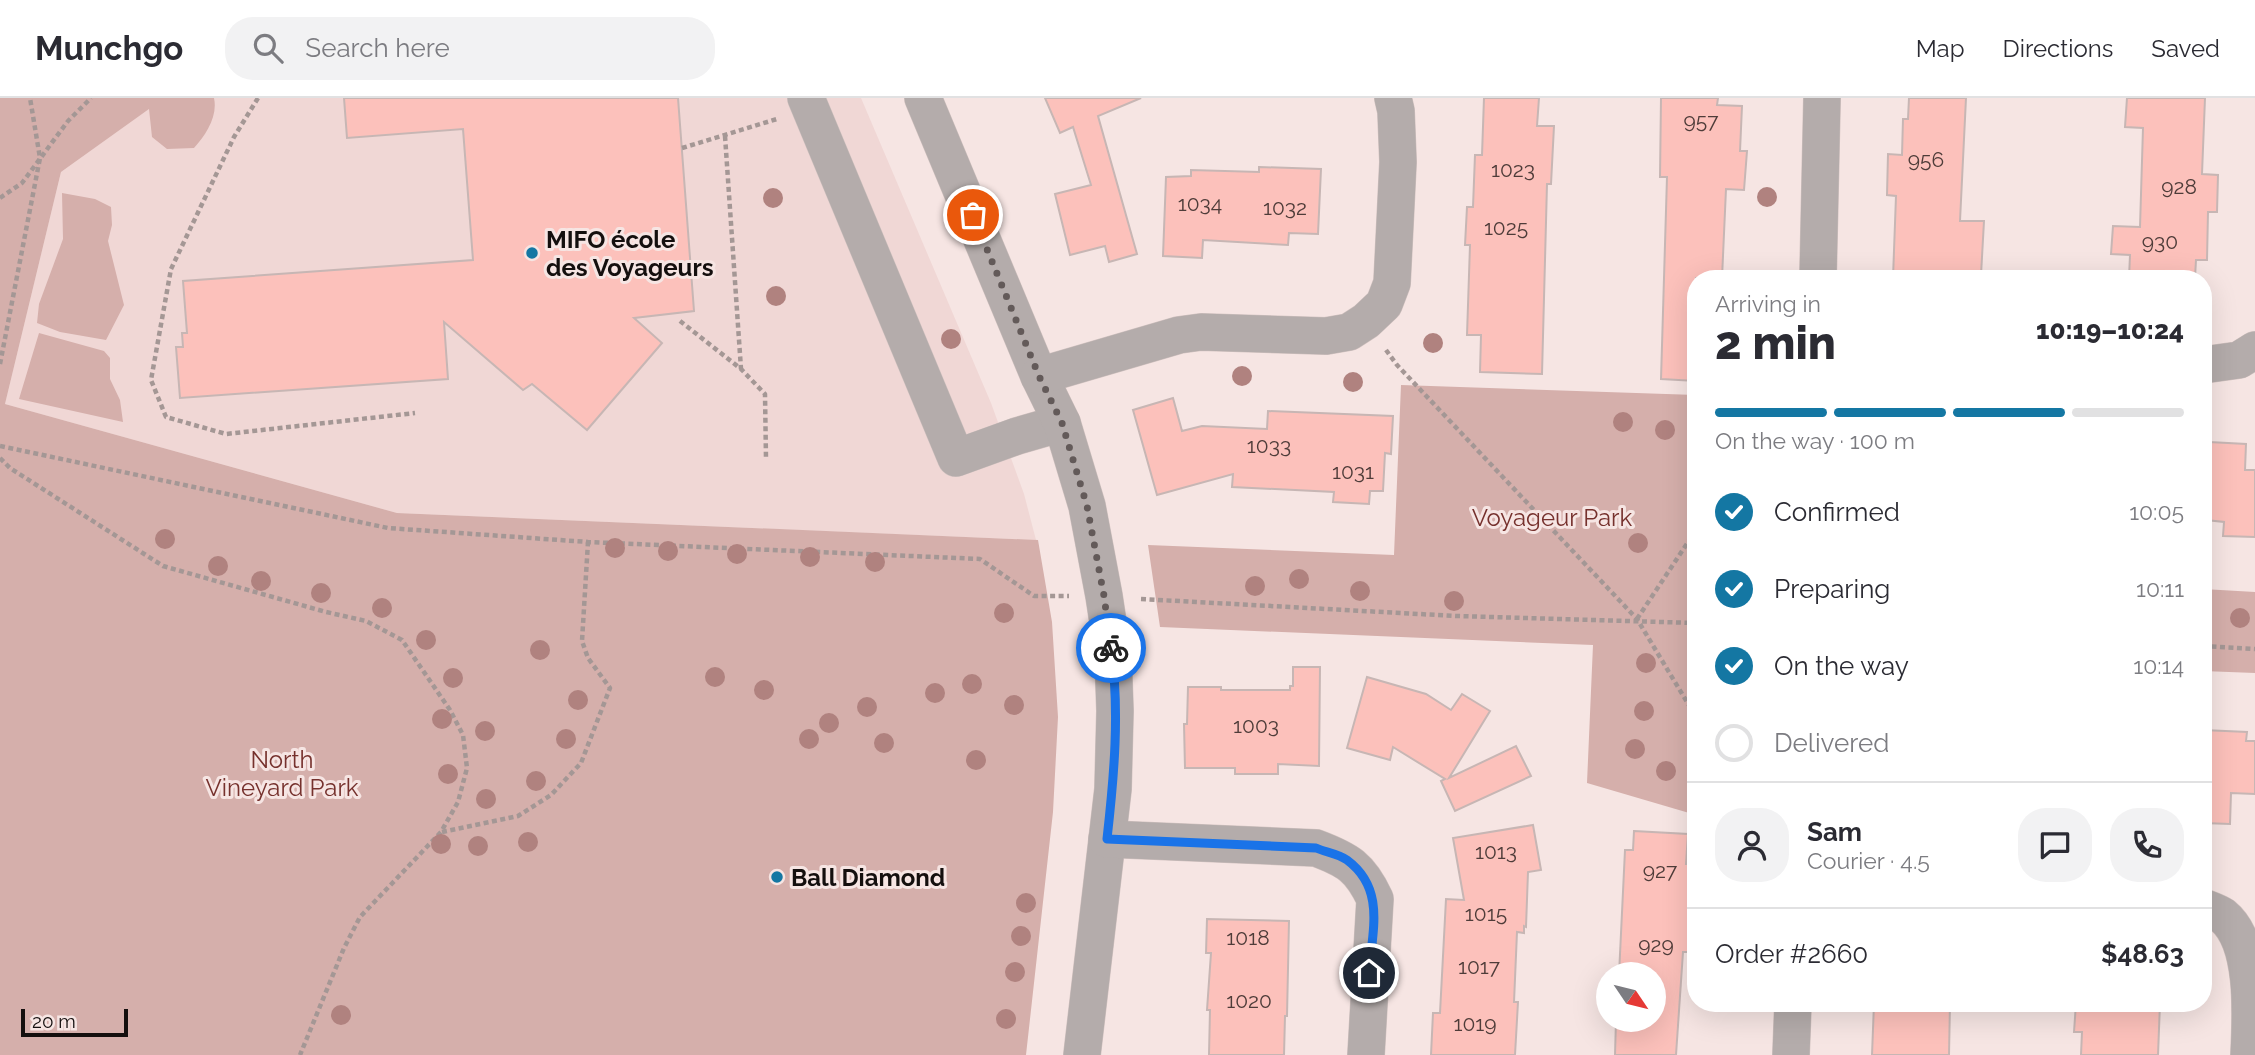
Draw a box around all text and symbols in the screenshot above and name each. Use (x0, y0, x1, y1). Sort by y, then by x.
search box (225, 17, 715, 80)
text: Munchgo (35, 29, 183, 68)
icon: search (249, 29, 287, 67)
text: Search here (305, 33, 450, 63)
text: Map (1916, 34, 1965, 63)
text: Directions (2003, 34, 2113, 63)
text: Saved (2151, 34, 2220, 63)
house number: 957 (1684, 108, 1719, 133)
house number: 956 (1908, 147, 1944, 172)
house number: 1023 (1491, 157, 1535, 182)
house number: 928 (2161, 174, 2197, 199)
pin (943, 185, 1003, 245)
house number: 1034 (1178, 191, 1222, 216)
house number: 1032 (1263, 195, 1307, 220)
icon: bag (954, 196, 992, 234)
house number: 1025 (1484, 215, 1528, 240)
place label: MIFO école des Voyageurs (546, 225, 714, 282)
house number: 930 (2142, 229, 2178, 254)
marker: MIFO école des Voyageurs (524, 245, 540, 261)
text: Arriving in (1715, 290, 1821, 317)
text: 10:19–10:24 (2036, 315, 2184, 345)
text: 2 min (1715, 316, 1836, 370)
text: On the way · 100 m (1715, 427, 1915, 454)
house number: 1033 (1247, 433, 1291, 458)
house number: 1031 (1332, 459, 1374, 484)
icon: check (1715, 493, 1753, 531)
text: Confirmed (1774, 497, 1900, 527)
text: 10:05 (2129, 498, 2184, 525)
park label: Voyageur Park (1472, 503, 1633, 532)
icon: check (1715, 570, 1753, 608)
text: Preparing (1774, 574, 1890, 604)
text: 10:11 (2136, 575, 2184, 602)
courier (1076, 613, 1146, 683)
icon: bike (1092, 629, 1130, 667)
icon: check (1715, 647, 1753, 685)
text: On the way (1774, 651, 1909, 681)
text: 10:14 (2133, 652, 2184, 679)
house number: 1003 (1233, 713, 1279, 738)
text: Delivered (1774, 728, 1889, 758)
park label: North Vineyard Park (205, 745, 359, 802)
button: person (1715, 808, 1789, 882)
button: chat (2018, 808, 2092, 882)
button: phone (2110, 808, 2184, 882)
text: Sam (1807, 817, 1862, 847)
house number: 1013 (1475, 839, 1517, 864)
text: Courier · 4.5 (1807, 847, 1930, 874)
house number: 927 (1643, 858, 1678, 883)
place label: Ball Diamond (791, 863, 945, 892)
marker: Ball Diamond (769, 869, 785, 885)
house number: 1015 (1465, 901, 1507, 926)
house number: 1018 (1226, 925, 1270, 950)
house number: 929 (1638, 932, 1674, 957)
text: Order #2660 (1715, 939, 1868, 969)
text: $48.63 (2101, 939, 2184, 969)
pin (1339, 943, 1399, 1003)
icon: home (1350, 954, 1388, 992)
house number: 1017 (1458, 954, 1501, 979)
north arrow (1596, 962, 1666, 1032)
map controls (1596, 962, 1666, 1032)
house number: 1020 (1226, 988, 1272, 1013)
scale bar (21, 1006, 128, 1038)
text: 20 m (32, 1010, 76, 1032)
house number: 1019 (1453, 1011, 1497, 1036)

